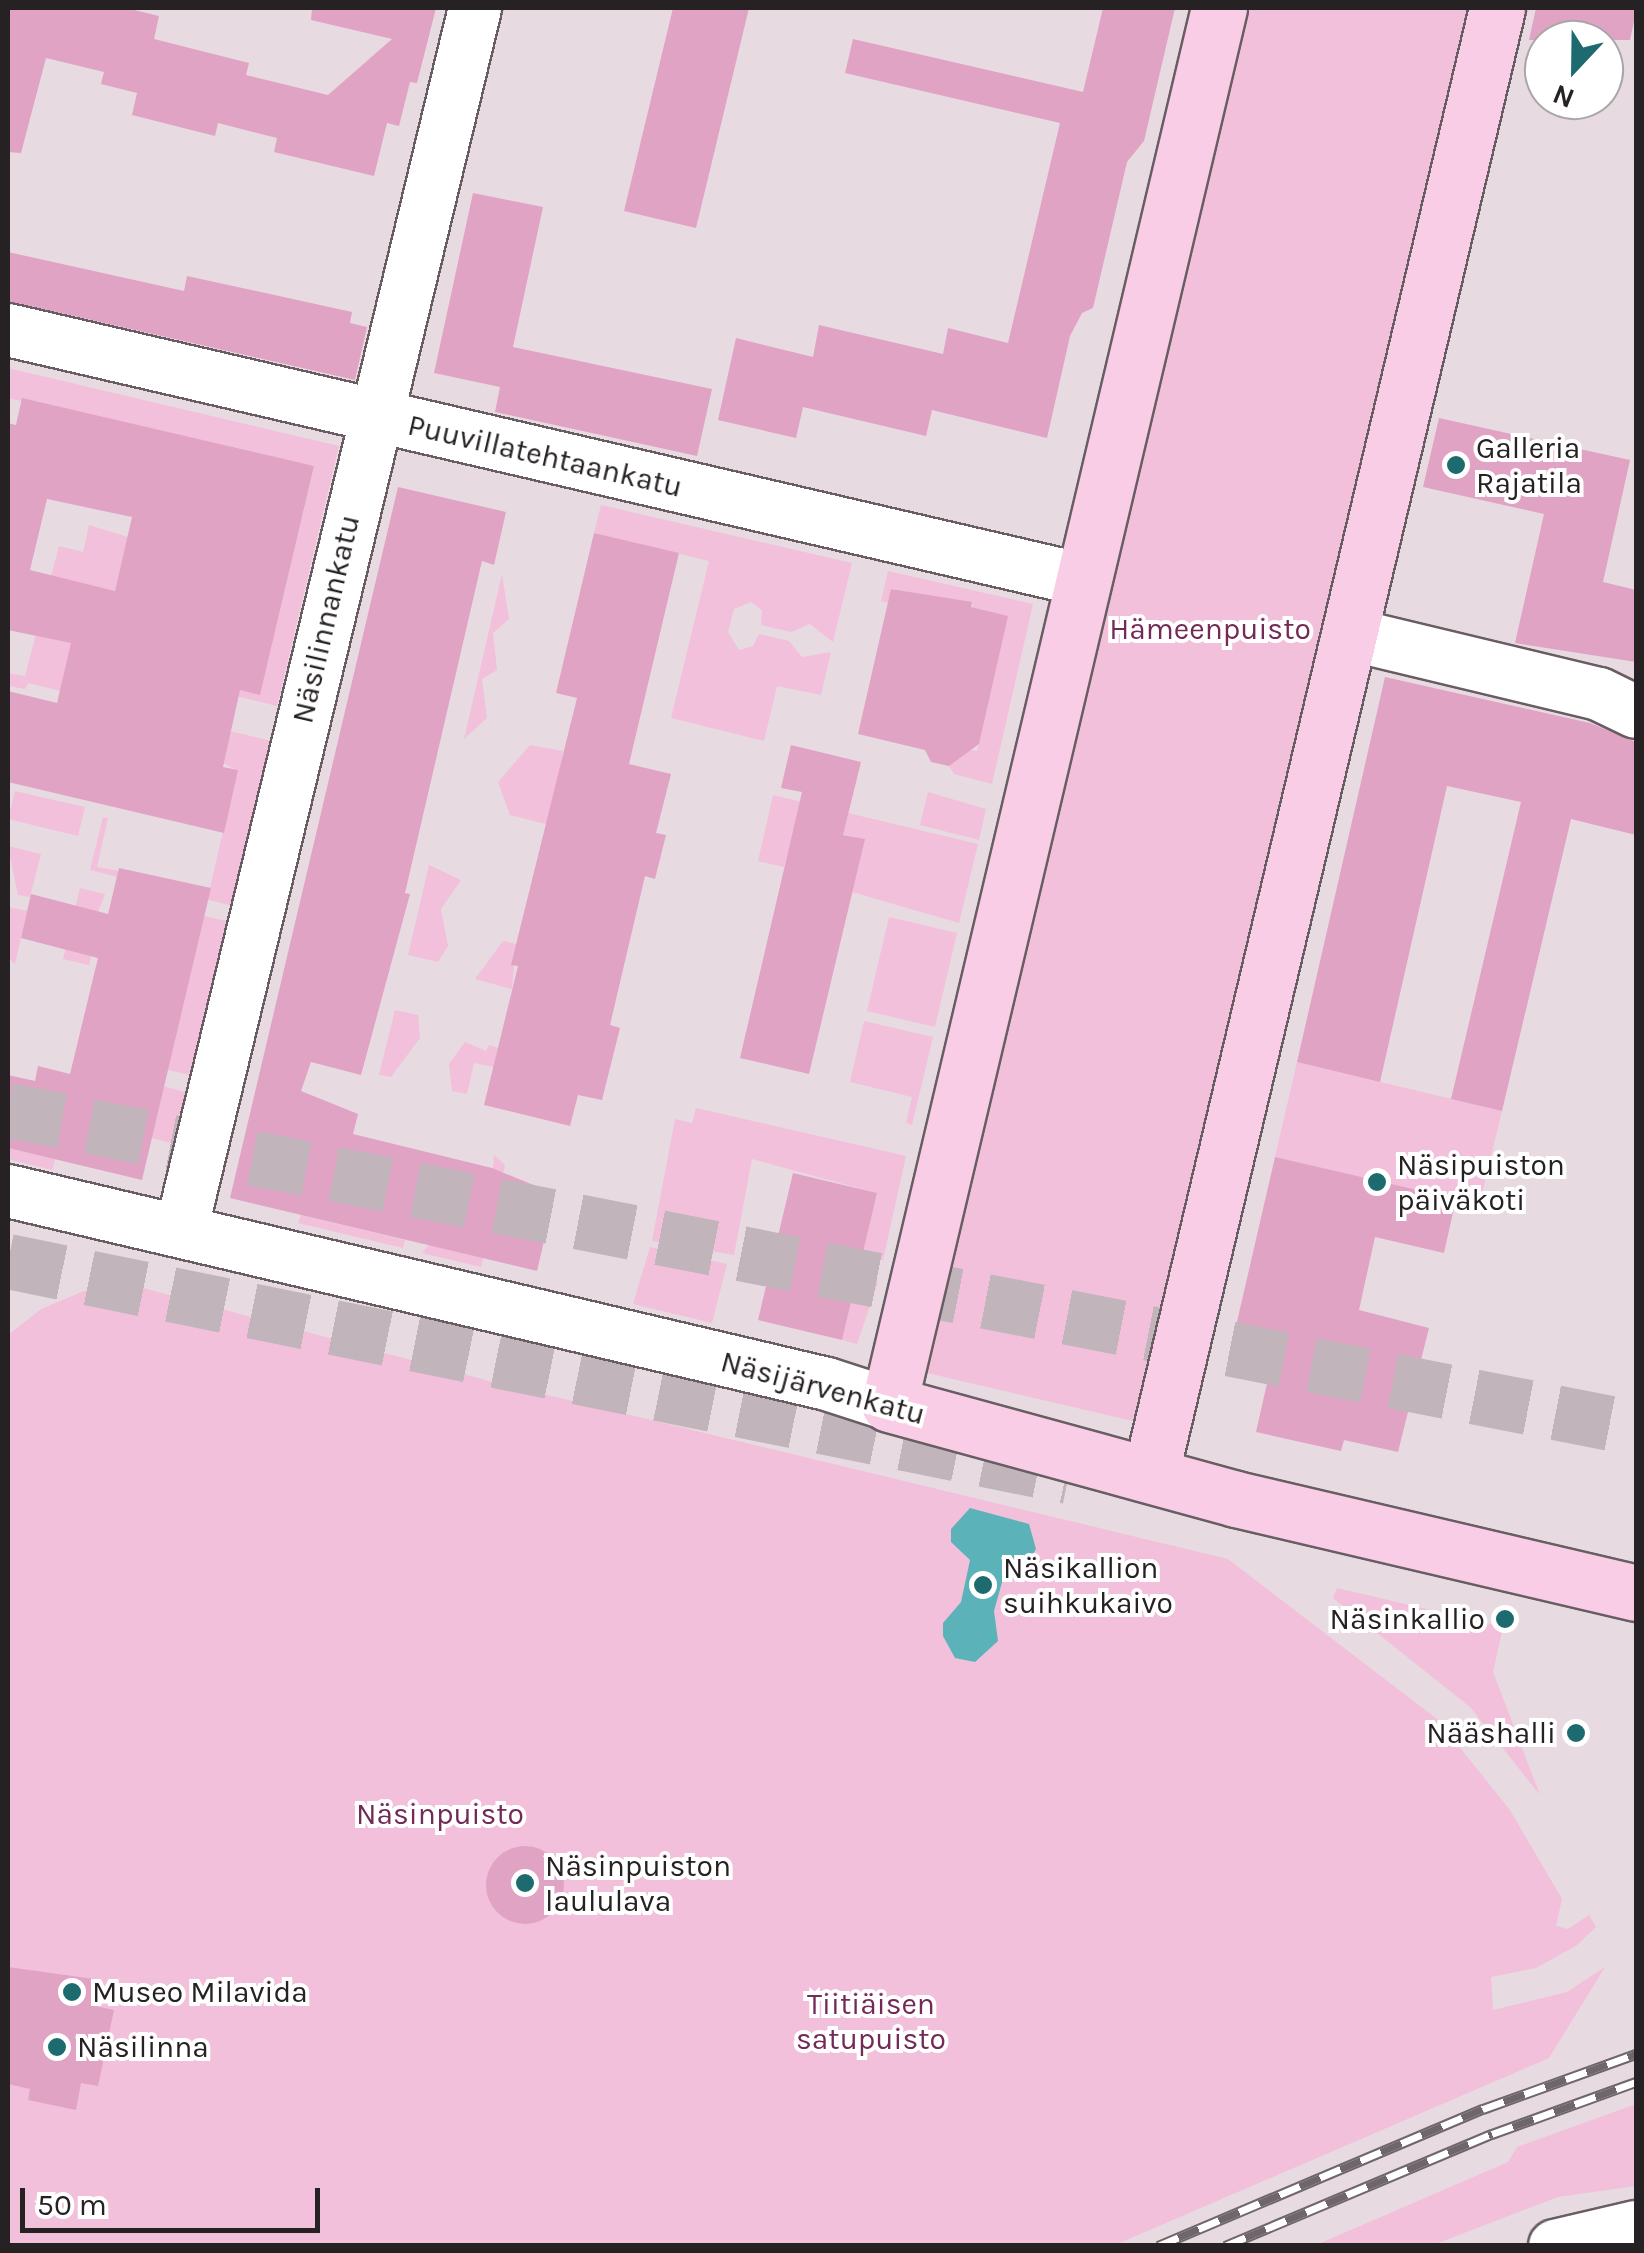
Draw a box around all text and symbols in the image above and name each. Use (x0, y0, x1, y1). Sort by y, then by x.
north arrow (1524, 20, 1624, 120)
text: N (1548, 77, 1579, 115)
street label: Puuvillatehtaankatu (404, 407, 686, 505)
place label: Galleria Rajatila (1476, 430, 1582, 500)
marker: Galleria Rajatila (1445, 454, 1467, 476)
street label: Näsilinnankatu (285, 511, 367, 727)
park label: Hämeenpuisto (1109, 611, 1311, 647)
place label: Näsipuiston päiväkoti (1397, 1147, 1565, 1218)
marker: Näsipuiston päiväkoti (1366, 1171, 1388, 1193)
street label: Näsijärvenkatu (717, 1343, 929, 1433)
place label: Näsikallion suihkukaivo (1003, 1550, 1173, 1620)
marker: Näsikallion suihkukaivo (972, 1574, 994, 1596)
place label: Näsinkallio (1330, 1601, 1485, 1637)
marker: Näsinkallio (1494, 1608, 1516, 1630)
place label: Nääshalli (1426, 1715, 1556, 1751)
marker: Nääshalli (1565, 1722, 1587, 1744)
park label: Näsinpuisto (356, 1796, 524, 1832)
place label: Näsinpuiston laululava (545, 1848, 731, 1918)
marker: Näsinpuiston laululava (514, 1872, 536, 1894)
place label: Museo Milavida (92, 1974, 308, 2010)
marker: Museo Milavida (61, 1981, 83, 2003)
park label: Tiitiäisen satupuisto (796, 1986, 946, 2056)
place label: Näsilinna (77, 2029, 209, 2065)
marker: Näsilinna (46, 2036, 68, 2058)
scale bar (25, 2168, 325, 2230)
text: 50 m (37, 2187, 107, 2223)

